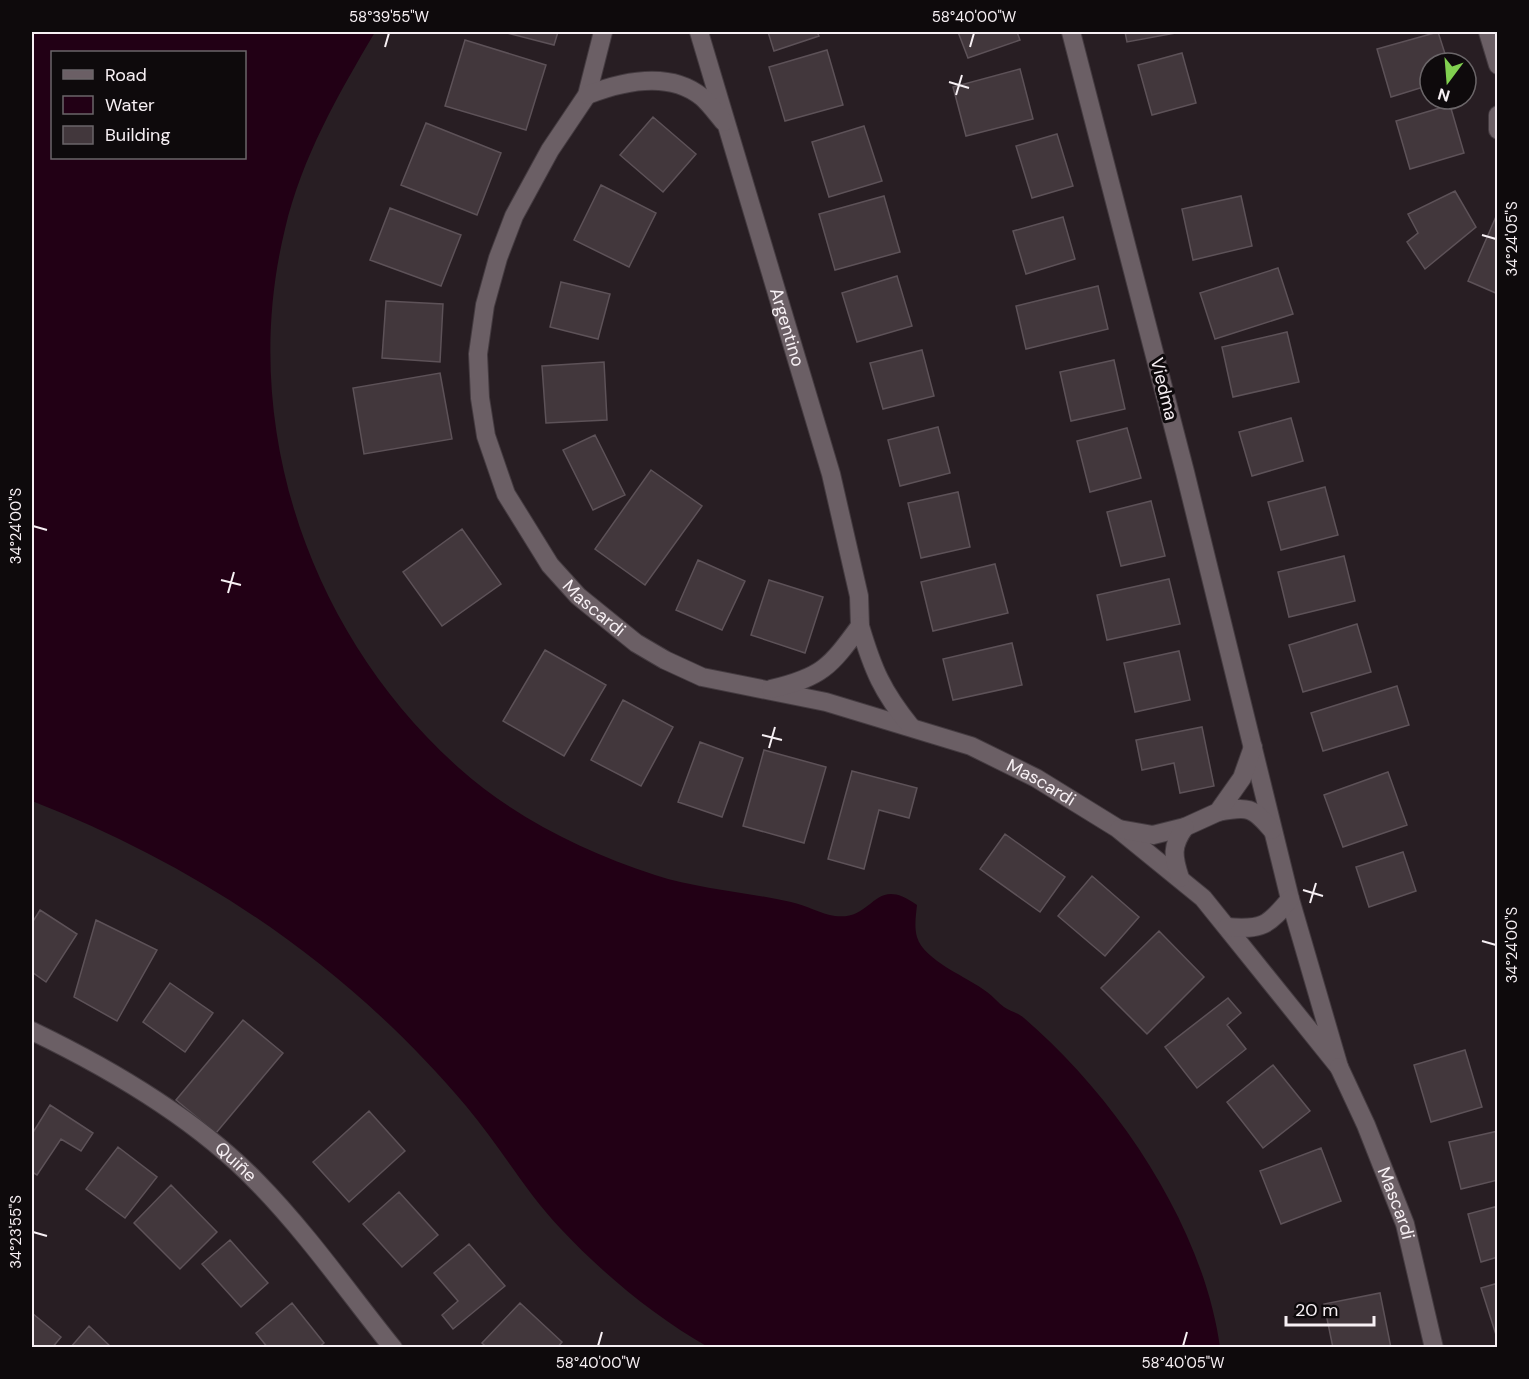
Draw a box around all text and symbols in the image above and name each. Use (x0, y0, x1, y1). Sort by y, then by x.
text: 58°39'55"W (349, 7, 430, 27)
text: 58°40'00"W (932, 7, 1017, 27)
legend (51, 51, 246, 159)
north arrow (1418, 51, 1478, 111)
text: Road (105, 63, 147, 87)
text: N (1435, 83, 1453, 107)
text: Water (105, 93, 155, 117)
text: Building (105, 123, 170, 147)
text: 34°24'05"S (1502, 201, 1522, 277)
street label: Argentino (764, 285, 810, 369)
street label: Viedma (1145, 355, 1183, 423)
text: 34°24'00"S (6, 487, 26, 564)
street label: Mascardi (557, 575, 631, 642)
street label: Mascardi (1003, 753, 1080, 812)
text: 34°24'00"S (1502, 906, 1522, 983)
street label: Quiñe (210, 1136, 262, 1187)
street label: Mascardi (1372, 1163, 1420, 1242)
text: 34°23'55"S (6, 1195, 26, 1269)
scale bar (1286, 1289, 1374, 1327)
text: 20 m (1295, 1298, 1338, 1322)
text: 58°40'00"W (556, 1353, 641, 1373)
text: 58°40'05"W (1141, 1353, 1225, 1373)

